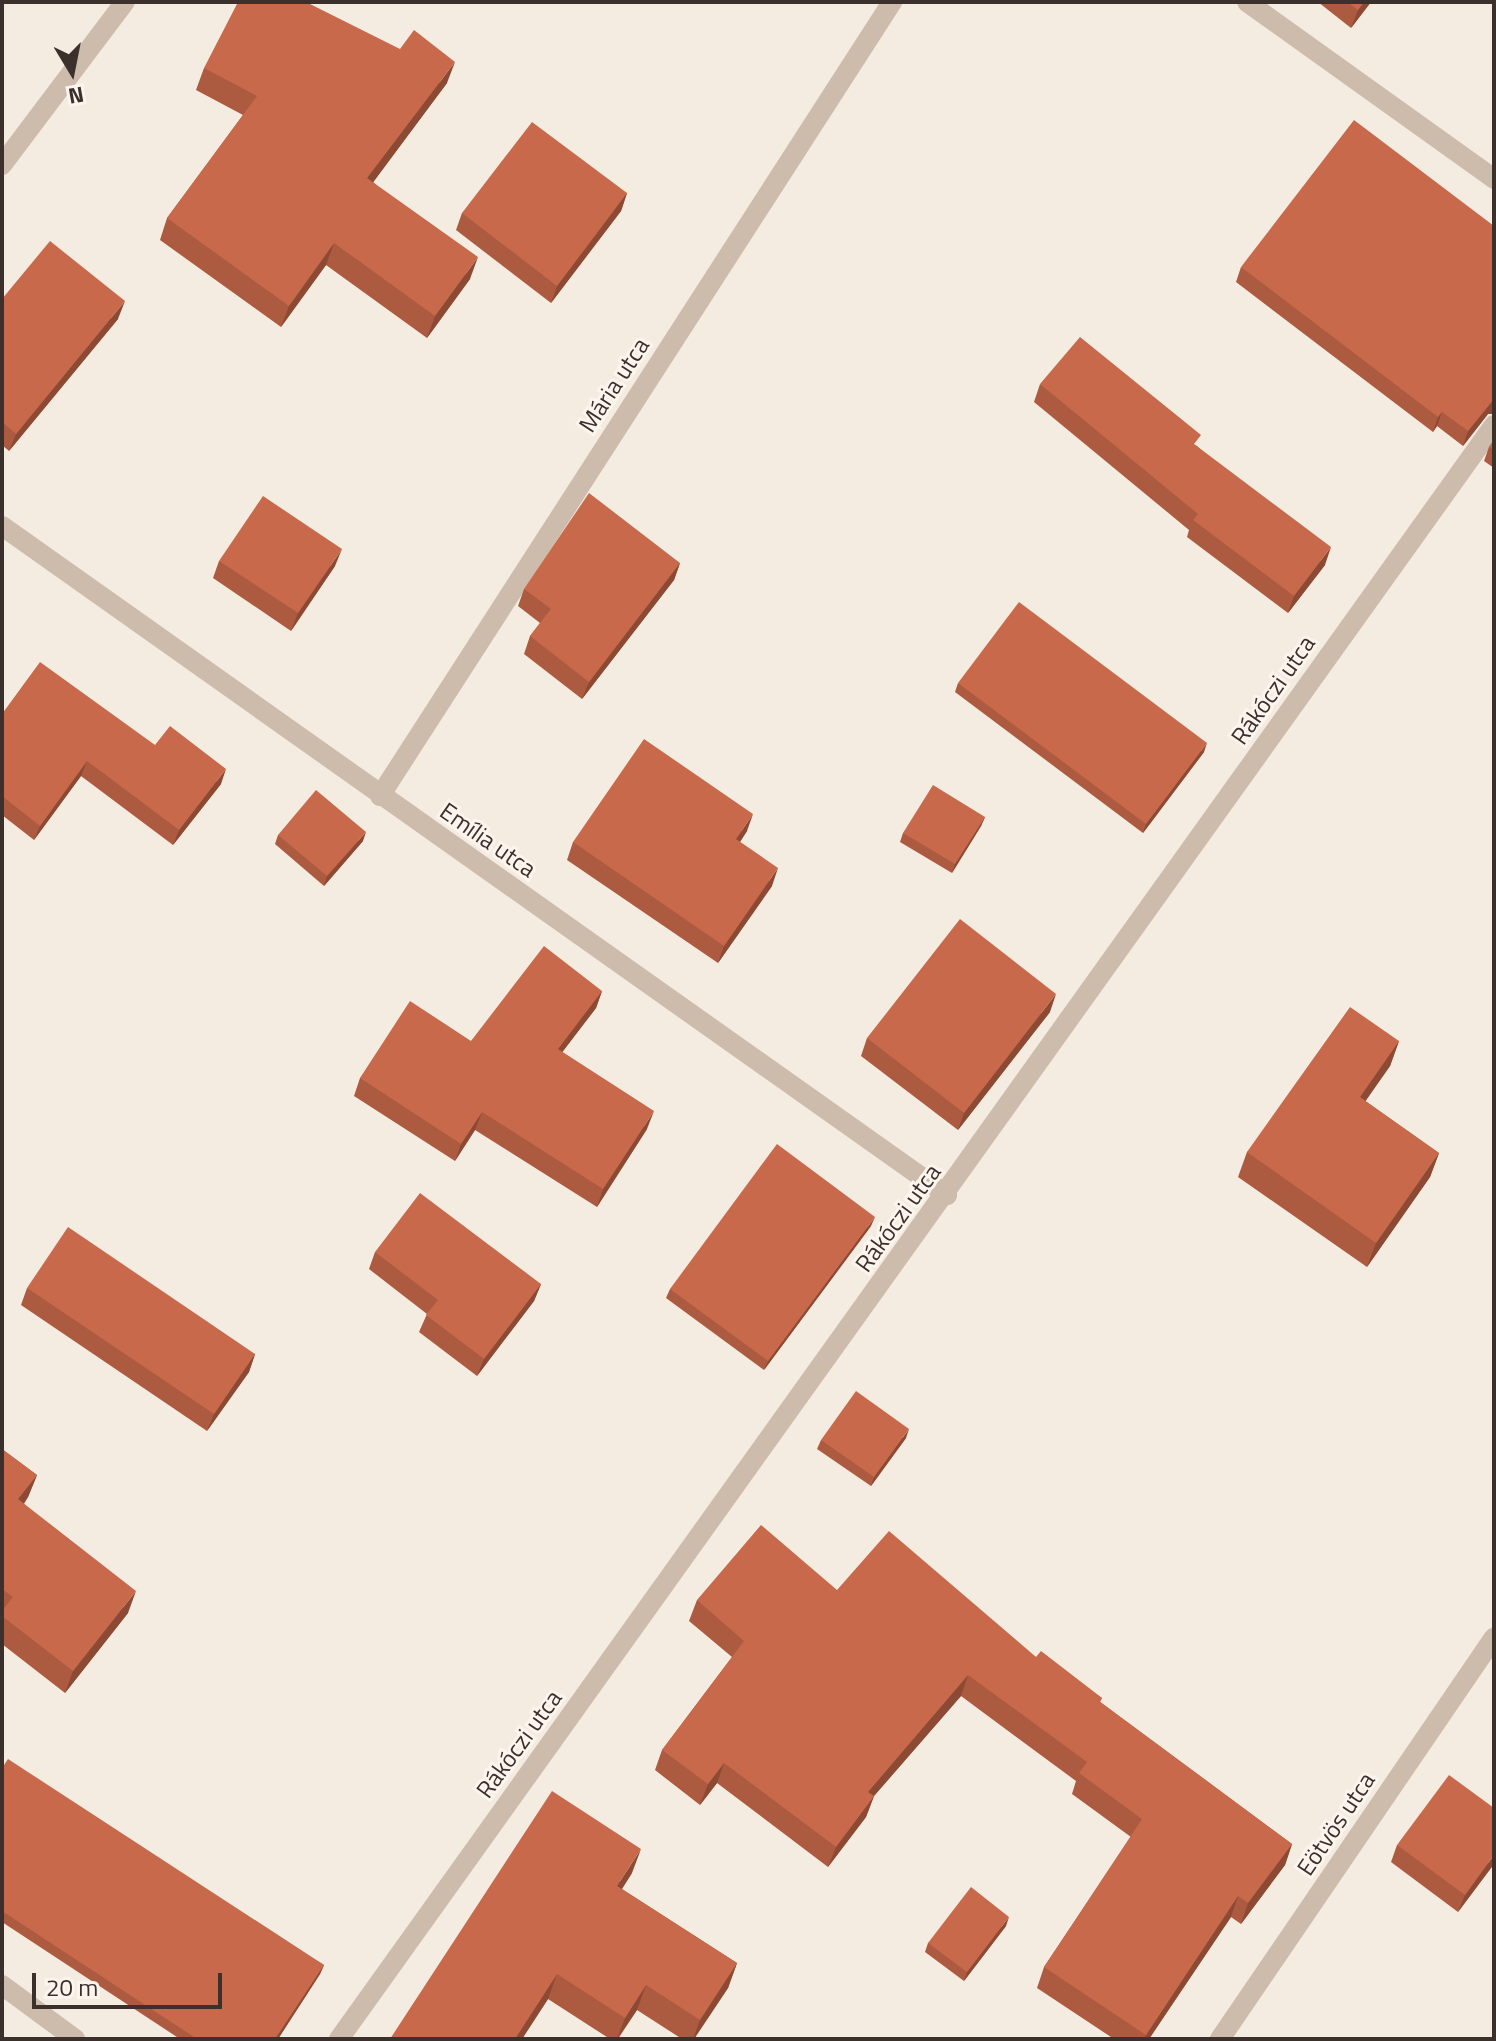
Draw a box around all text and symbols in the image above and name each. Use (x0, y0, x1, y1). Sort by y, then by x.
north arrow (32, 32, 112, 112)
text: N (66, 78, 87, 114)
street label: Mária utca (573, 332, 655, 438)
street label: Rákóczi utca (1225, 630, 1321, 750)
street label: Emília utca (434, 797, 542, 883)
street label: Rákóczi utca (849, 1158, 947, 1278)
street label: Rákóczi utca (470, 1684, 568, 1804)
street label: Eötvös utca (1291, 1767, 1381, 1881)
scale bar (36, 1957, 226, 2007)
text: 20 m (46, 1969, 98, 2005)

